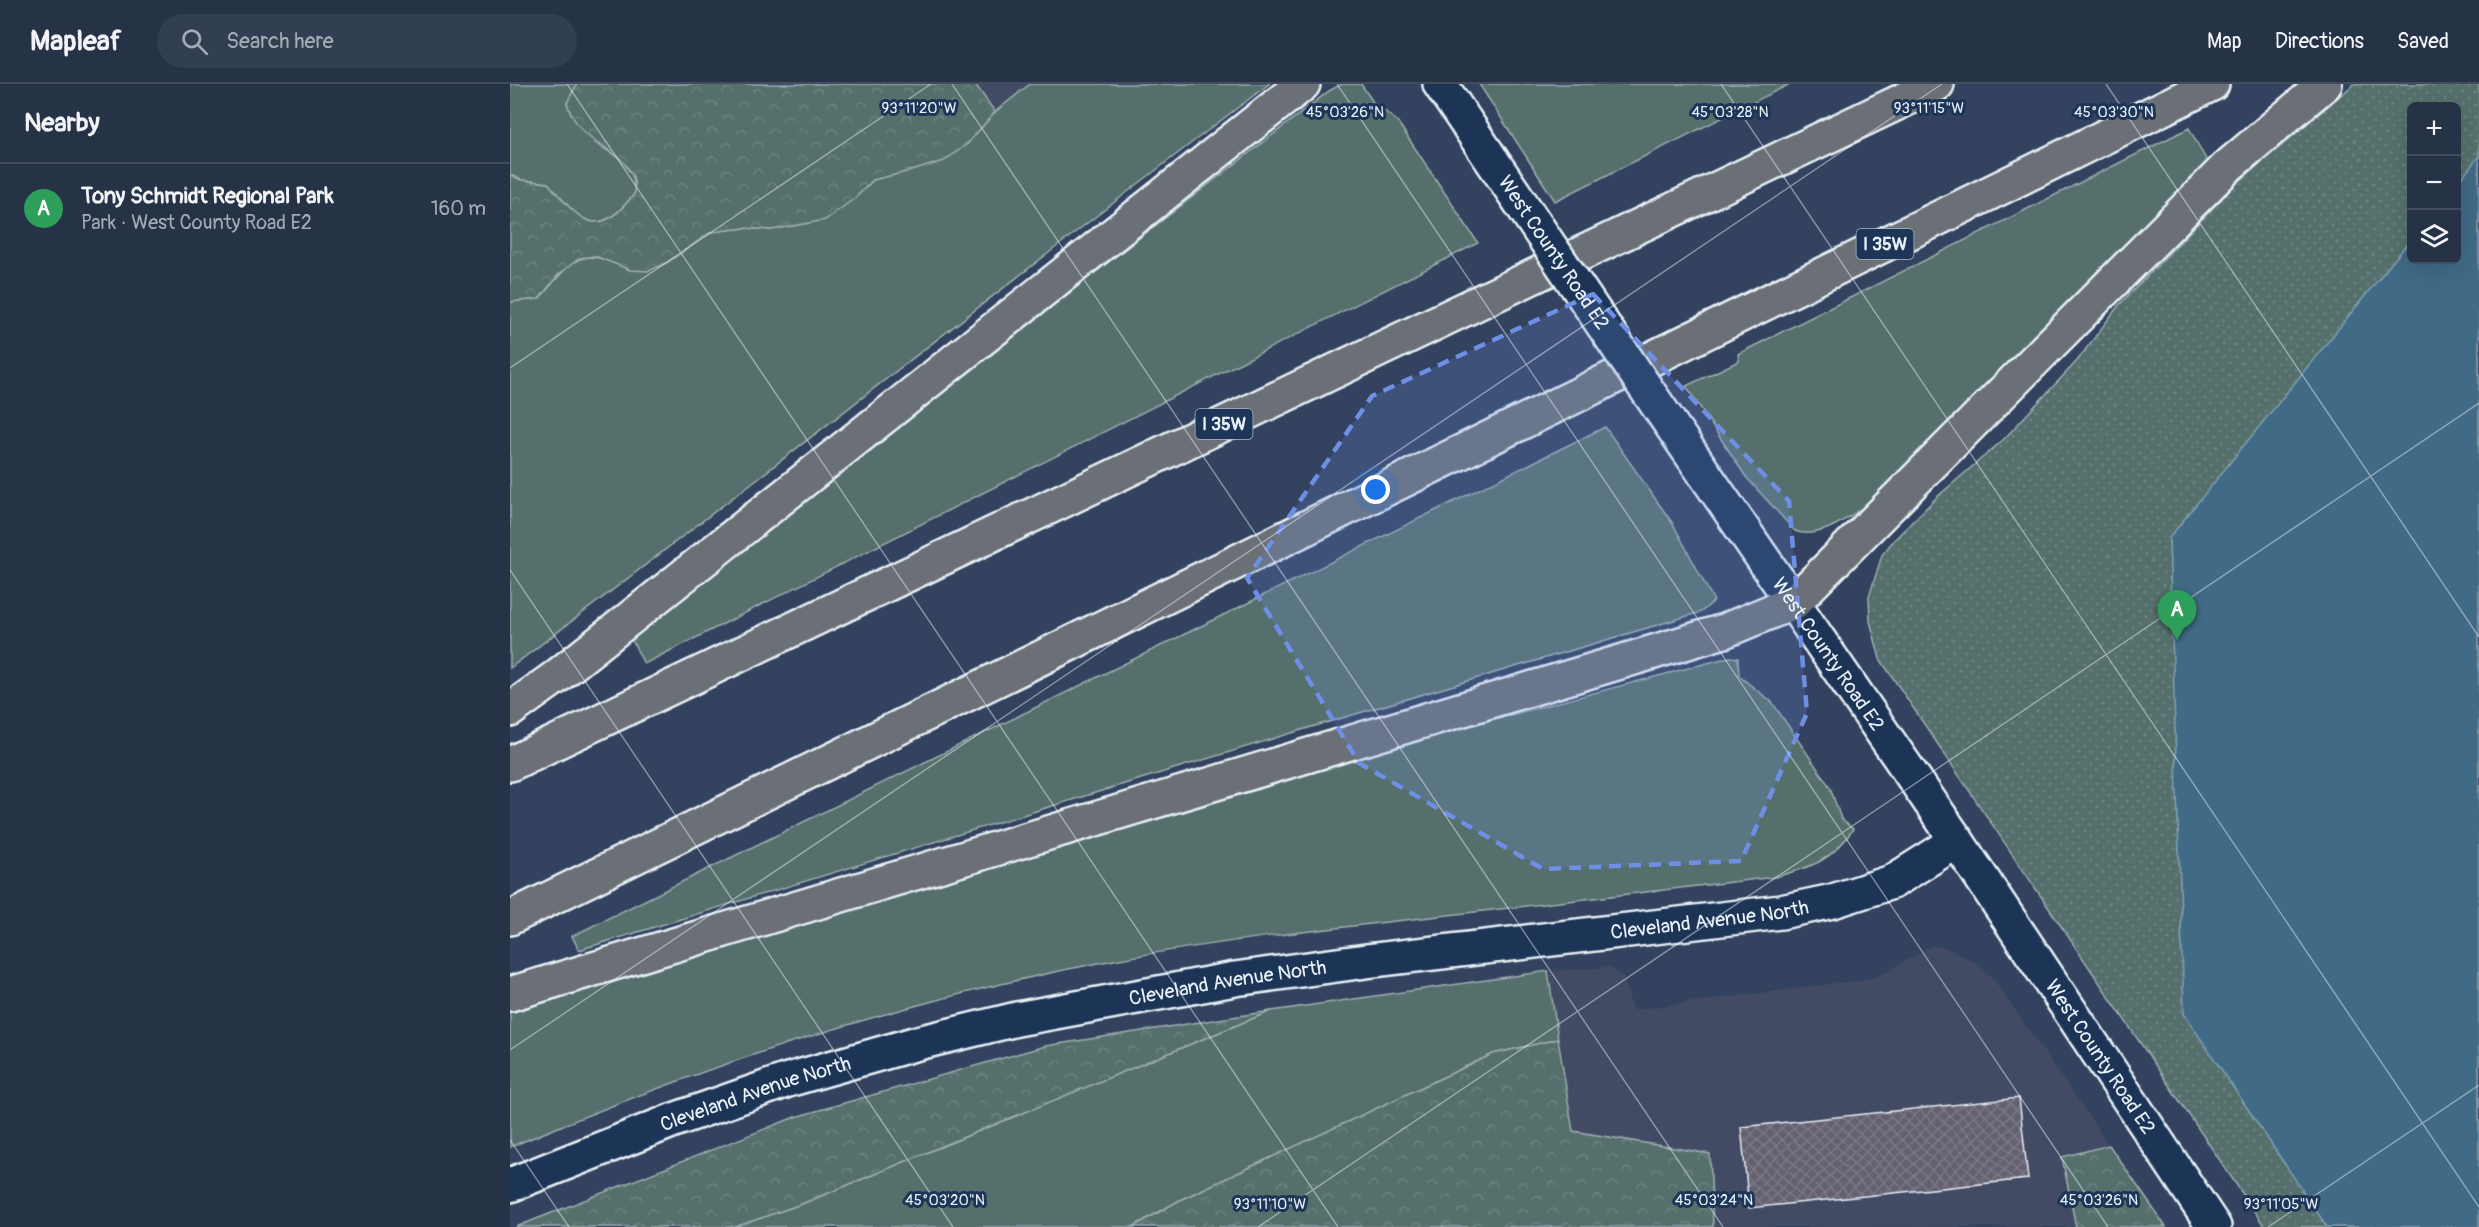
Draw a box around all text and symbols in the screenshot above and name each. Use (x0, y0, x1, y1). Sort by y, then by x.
search box (157, 14, 577, 68)
text: Mapleaf (30, 24, 121, 59)
icon: search (178, 25, 211, 58)
text: Search here (226, 27, 334, 55)
text: Map (2207, 28, 2242, 55)
text: Directions (2275, 28, 2364, 55)
text: Saved (2397, 28, 2449, 55)
text: 93°11'20"W (882, 99, 957, 118)
text: 93°11'15"W (1894, 99, 1964, 118)
map controls (2407, 102, 2461, 264)
button: + (2407, 102, 2461, 156)
text: 45°03'26"N (1306, 103, 1384, 122)
text: 45°03'28"N (1691, 103, 1769, 122)
text: 45°03'30"N (2074, 103, 2154, 122)
text: Nearby (24, 107, 100, 139)
button: − (2407, 156, 2461, 210)
street label: West County Road E2 (1493, 171, 1615, 335)
text: Tony Schmidt Regional Park (81, 182, 334, 210)
text: A (37, 196, 50, 221)
text: 160 m (431, 196, 486, 221)
text: Park · West County Road E2 (81, 210, 312, 235)
button: layers (2407, 210, 2461, 264)
road number: I 35W (1856, 229, 1914, 259)
road number: I 35W (1196, 409, 1252, 439)
your location (1361, 475, 1390, 504)
street label: West County Road E2 (1767, 573, 1890, 736)
pin: A (2158, 590, 2196, 640)
street label: Cleveland Avenue North (1609, 895, 1811, 945)
street label: Cleveland Avenue North (1127, 955, 1328, 1011)
street label: West County Road E2 (2040, 975, 2161, 1139)
street label: Cleveland Avenue North (656, 1051, 854, 1137)
text: 45°03'20"N (905, 1191, 985, 1210)
text: 45°03'24"N (1675, 1191, 1753, 1210)
text: 45°03'26"N (2060, 1191, 2138, 1210)
text: 93°11'10"W (1234, 1195, 1306, 1214)
text: 93°11'05"W (2244, 1195, 2319, 1214)

